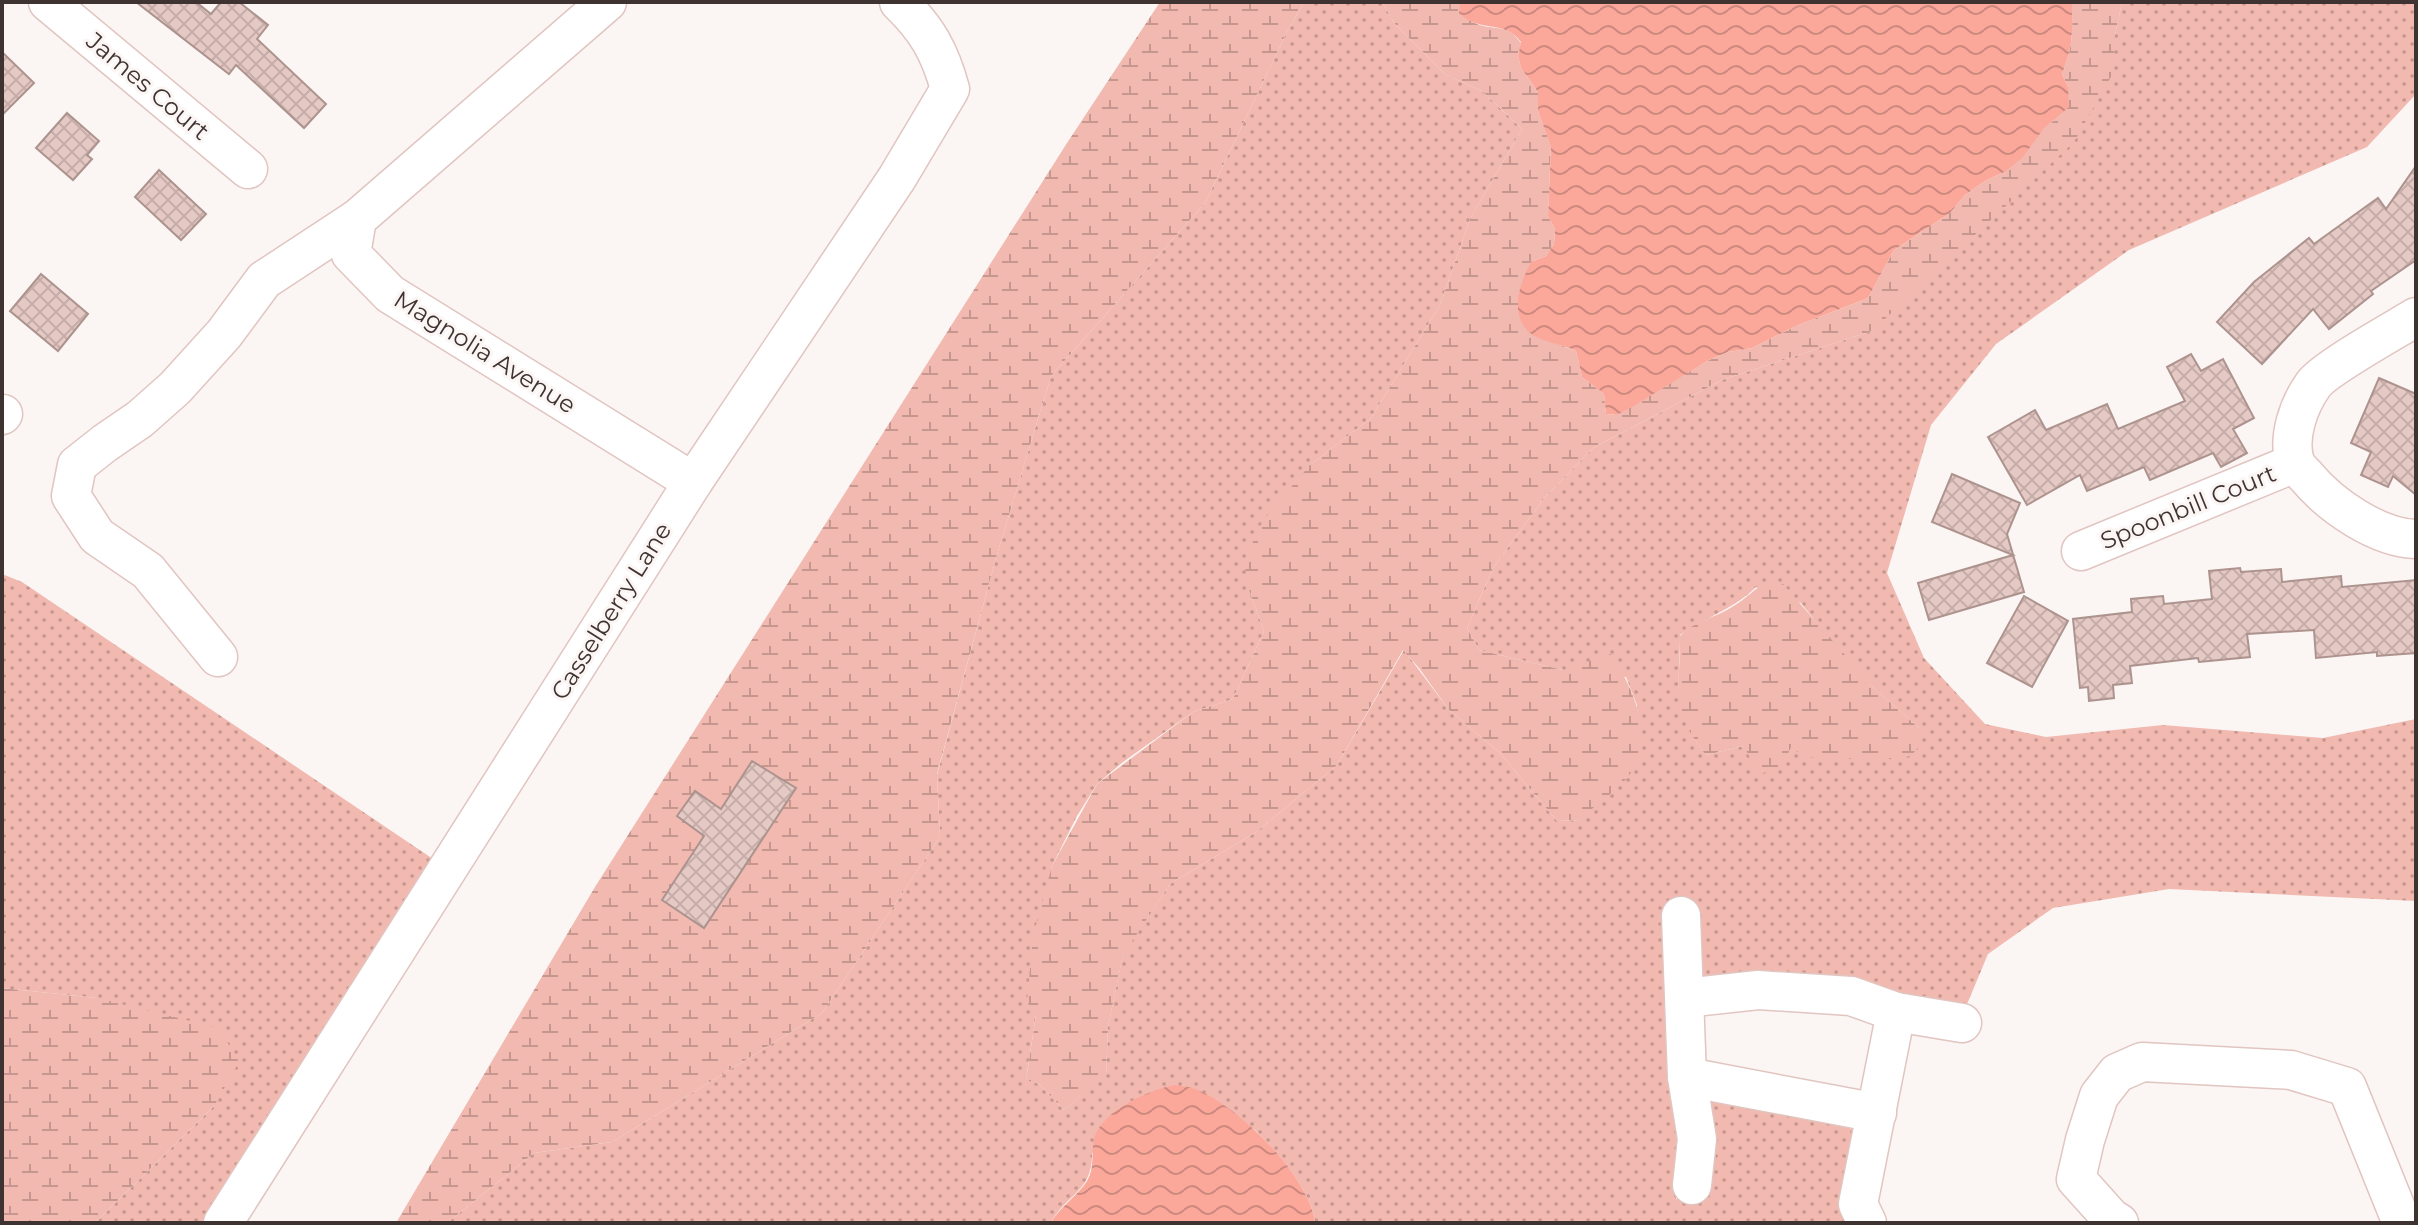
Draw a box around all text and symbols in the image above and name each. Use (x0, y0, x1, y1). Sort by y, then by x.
street label: James Court (80, 26, 216, 146)
street label: Magnolia Avenue (389, 284, 581, 420)
street label: Spoonbill Court (2096, 458, 2280, 555)
street label: Casselberry Lane (545, 517, 677, 705)

